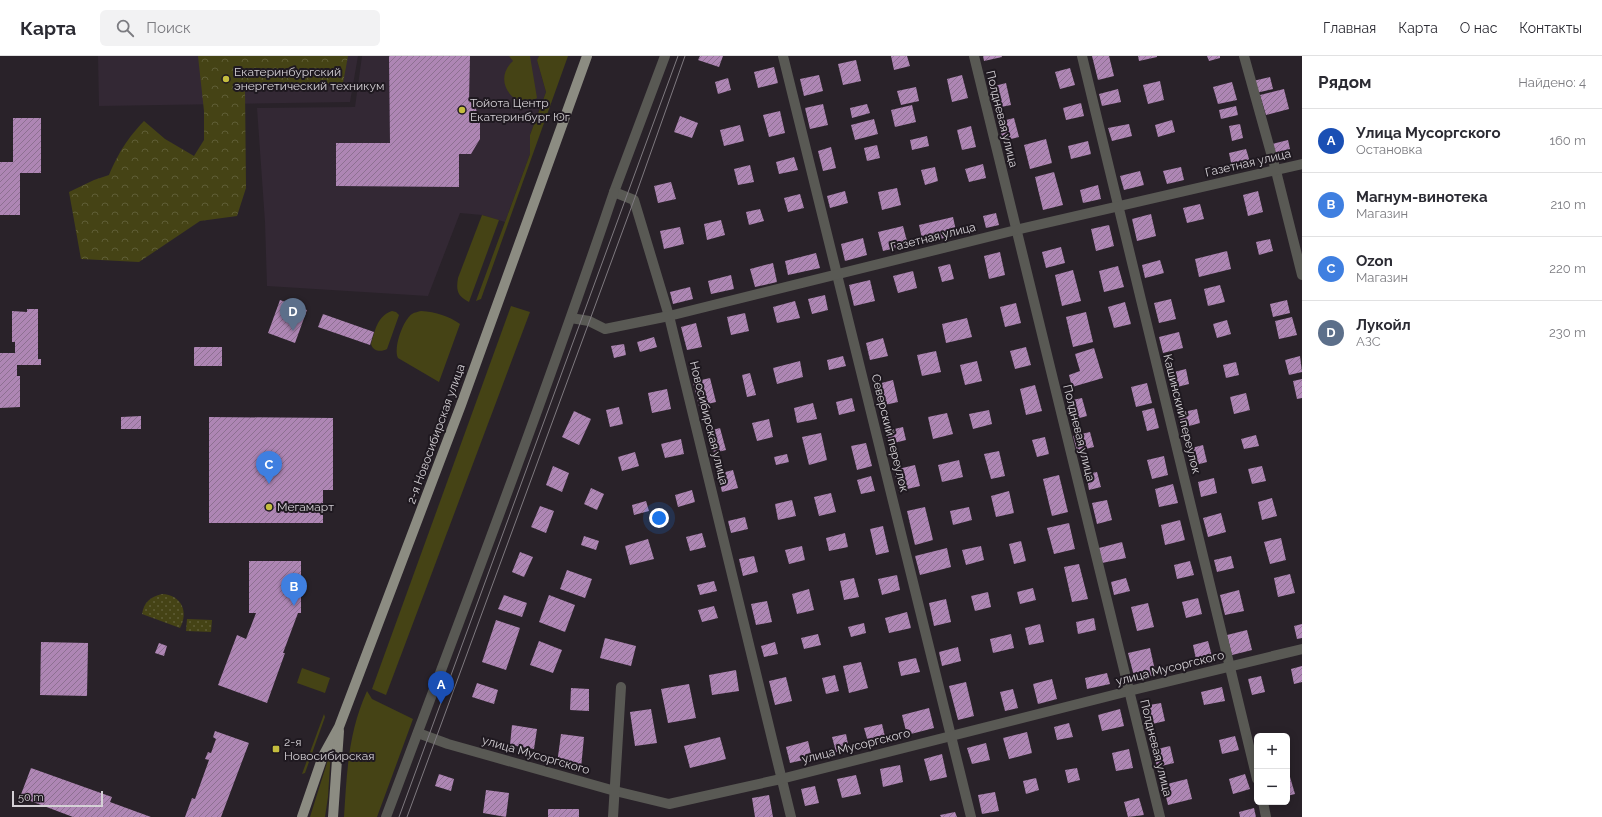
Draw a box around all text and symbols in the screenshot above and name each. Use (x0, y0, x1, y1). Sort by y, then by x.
search box (100, 10, 380, 46)
text: Карта (20, 17, 76, 39)
icon: search (114, 17, 136, 39)
text: Поиск (146, 19, 191, 37)
text: Главная (1323, 20, 1376, 36)
text: Карта (1398, 20, 1438, 36)
text: О нас (1460, 20, 1497, 36)
text: Контакты (1519, 20, 1582, 36)
place label: Екатеринбургский энергетический техникум (234, 65, 384, 93)
street label: Полдневая улица (983, 69, 1021, 169)
text: Рядом (1318, 72, 1371, 92)
marker: Екатеринбургский энергетический техникум (221, 74, 231, 84)
text: Найдено: 4 (1518, 75, 1586, 90)
place label: Тойота Центр Екатеринбург Юг (470, 96, 570, 124)
marker: Тойота Центр Екатеринбург Юг (457, 105, 467, 115)
text: Улица Мусоргского (1356, 124, 1501, 142)
text: A (1327, 133, 1335, 148)
text: 160 m (1549, 133, 1586, 148)
text: Остановка (1356, 142, 1422, 157)
street label: Газетная улица (1204, 146, 1292, 180)
text: Магнум-винотека (1356, 188, 1488, 206)
text: B (1327, 197, 1335, 212)
text: 210 m (1550, 197, 1586, 212)
text: Магазин (1356, 206, 1408, 221)
street label: Газетная улица (889, 220, 977, 254)
text: Ozon (1356, 252, 1393, 270)
text: C (1327, 261, 1335, 276)
text: 220 m (1549, 261, 1586, 276)
text: Магазин (1356, 270, 1408, 285)
pin: D (280, 298, 306, 331)
text: Лукойл (1356, 316, 1411, 334)
text: D (1326, 325, 1336, 340)
text: 230 m (1549, 325, 1586, 340)
text: АЗС (1356, 334, 1381, 349)
street label: Кашинский переулок (1160, 353, 1204, 475)
street label: Новосибирская улица (687, 360, 731, 486)
street label: 2-я Новосибирская улица (404, 362, 468, 506)
street label: Северский переулок (869, 373, 911, 493)
street label: Полдневая улица (1060, 383, 1098, 483)
pin: C (256, 451, 282, 484)
place label: Мегамарт (277, 500, 334, 514)
marker: Мегамарт (264, 502, 274, 512)
your location (649, 508, 669, 528)
pin: B (281, 573, 307, 606)
street label: улица Мусоргского (1114, 648, 1226, 688)
pin: A (428, 671, 454, 704)
street label: Полдневая улица (1137, 698, 1175, 798)
street label: улица Мусоргского (800, 726, 912, 766)
street label: улица Мусоргского (481, 733, 591, 777)
map controls (1254, 733, 1290, 805)
button: + (1254, 733, 1290, 769)
place label: 2-я Новосибирская (284, 735, 375, 763)
marker: 2-я Новосибирская (271, 744, 281, 754)
button: − (1254, 769, 1290, 805)
scale bar (12, 789, 103, 808)
text: 50 m (18, 791, 44, 804)

